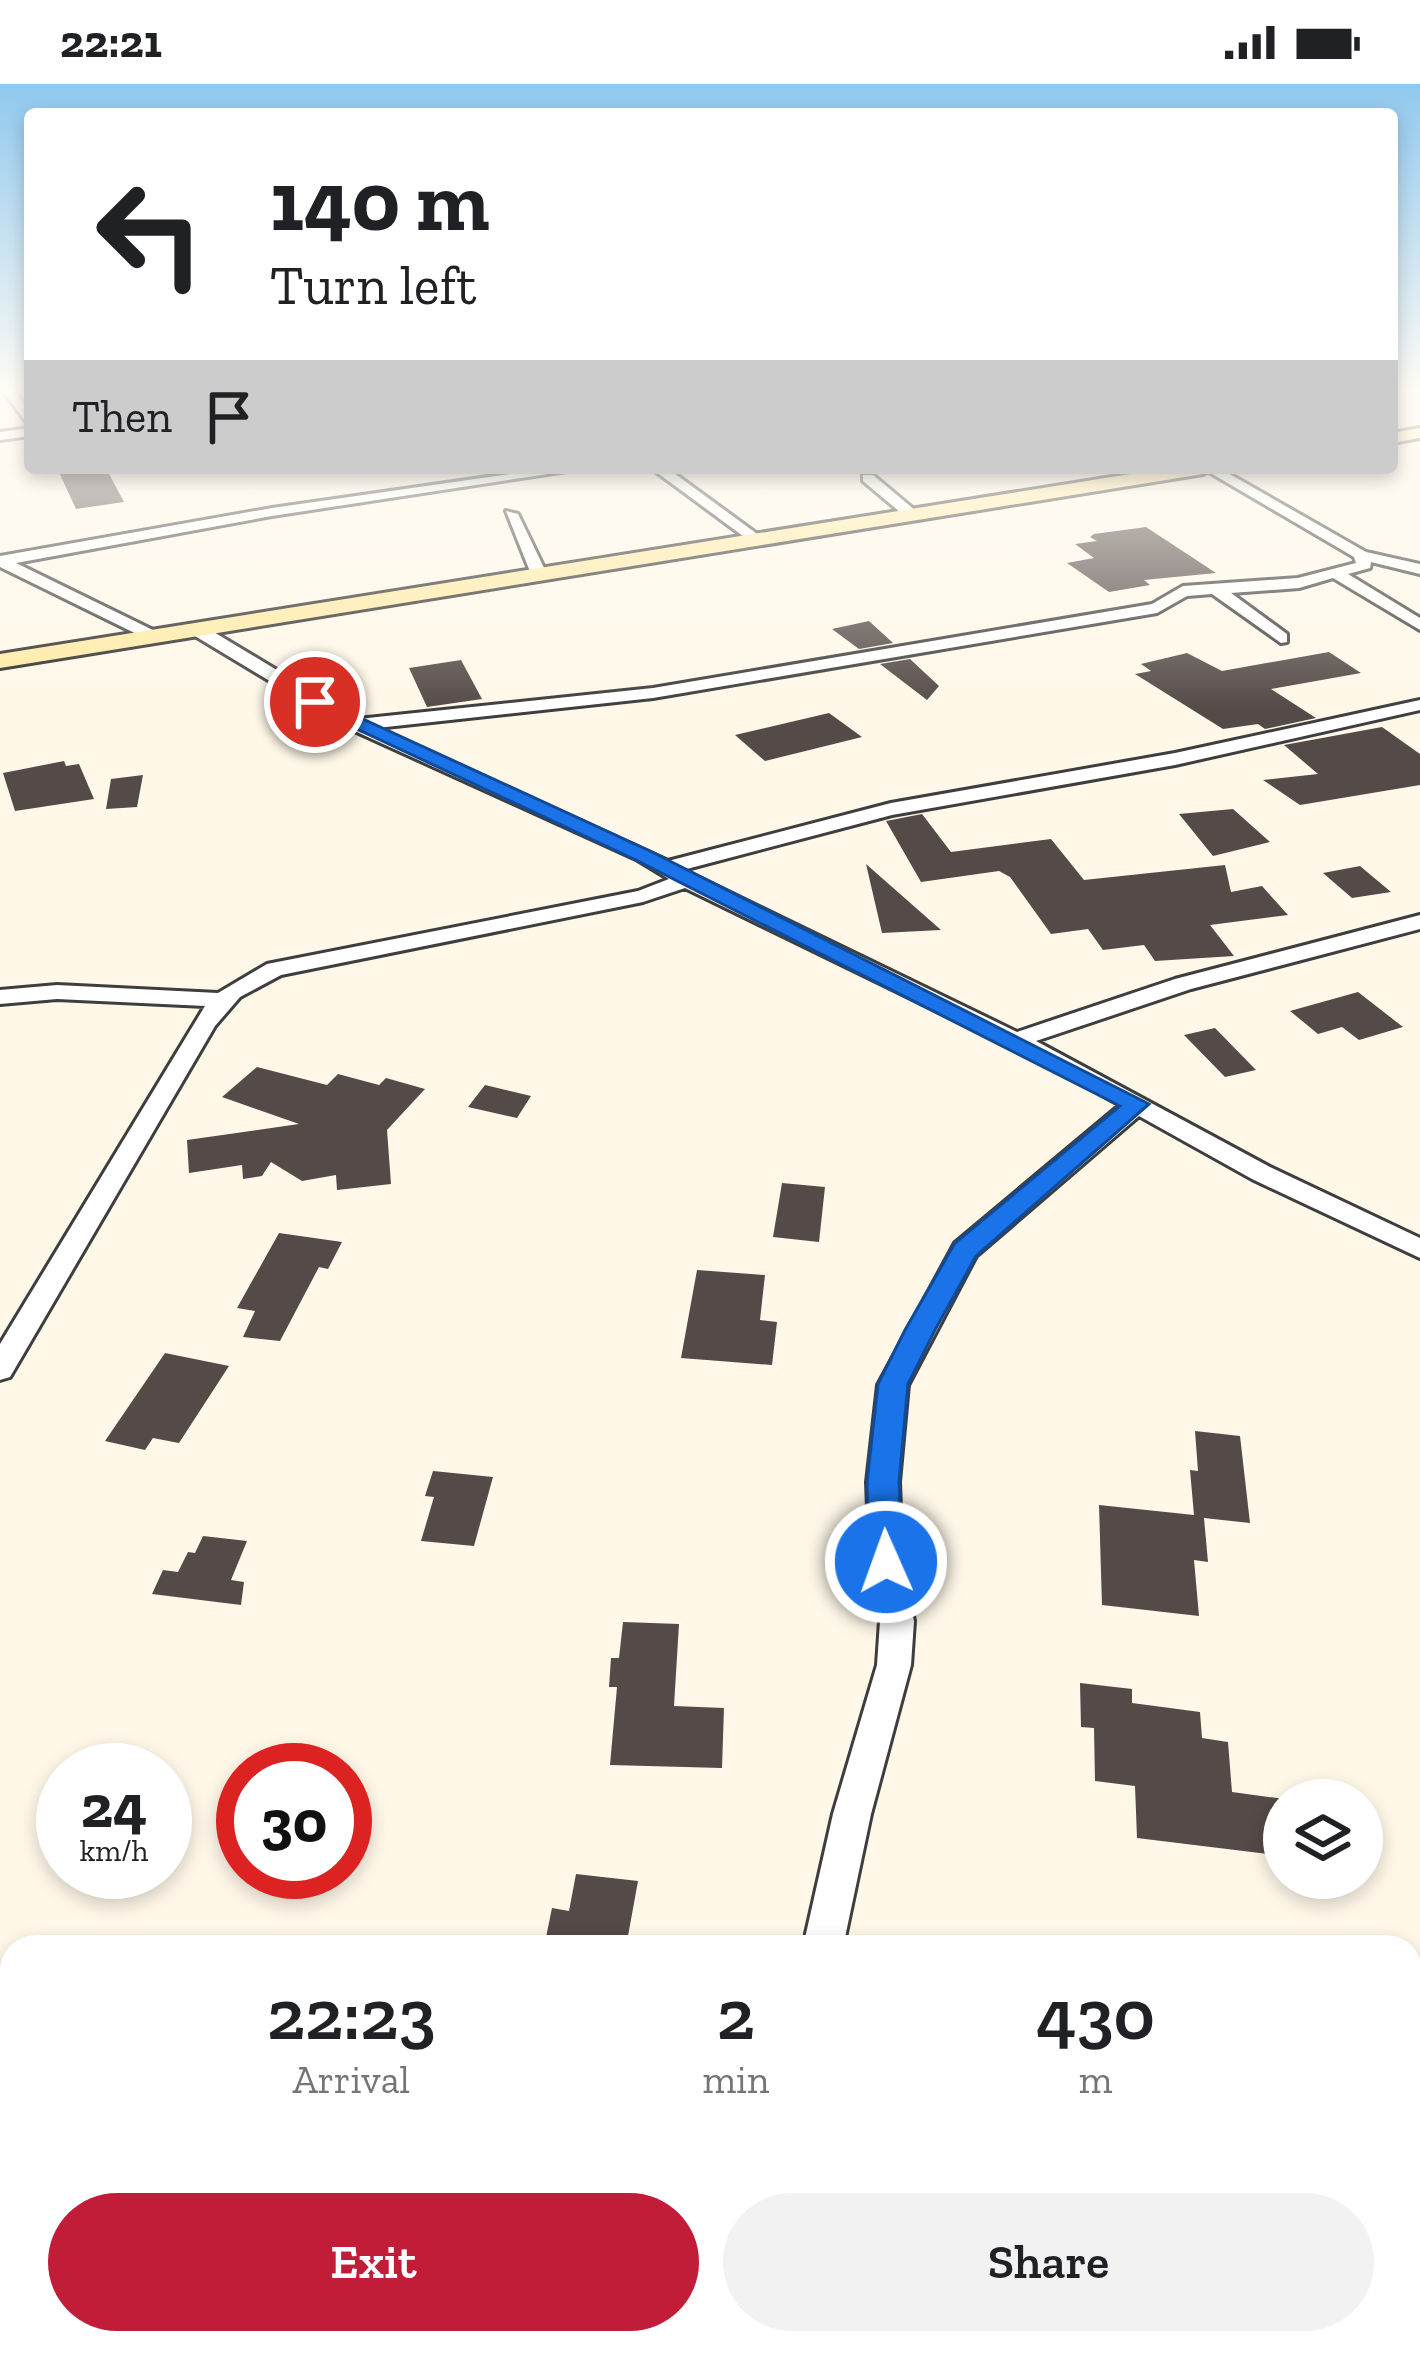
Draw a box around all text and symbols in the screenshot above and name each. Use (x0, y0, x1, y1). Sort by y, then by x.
text: 22:21 (60, 15, 162, 69)
text: 140 m (270, 151, 490, 252)
icon: left (72, 156, 228, 312)
text: Turn left (270, 253, 477, 318)
icon: arrive (196, 384, 262, 450)
text: Then (72, 390, 172, 444)
pin (264, 651, 366, 753)
icon: arrive (282, 669, 348, 735)
position arrow (823, 1499, 949, 1625)
speed limit sign: 30 (216, 1743, 372, 1899)
text: 24 (81, 1770, 147, 1842)
map controls (1263, 1779, 1383, 1899)
button: layers (1263, 1779, 1383, 1899)
text: km/h (80, 1833, 148, 1869)
text: 22:23 (267, 1971, 436, 2057)
text: 2 (717, 1971, 755, 2057)
text: 430 (1036, 1971, 1155, 2057)
text: Arrival (292, 2056, 410, 2103)
text: min (702, 2056, 769, 2103)
text: m (1079, 2056, 1113, 2103)
button: Exit (48, 2193, 699, 2331)
button: Share (723, 2193, 1374, 2331)

